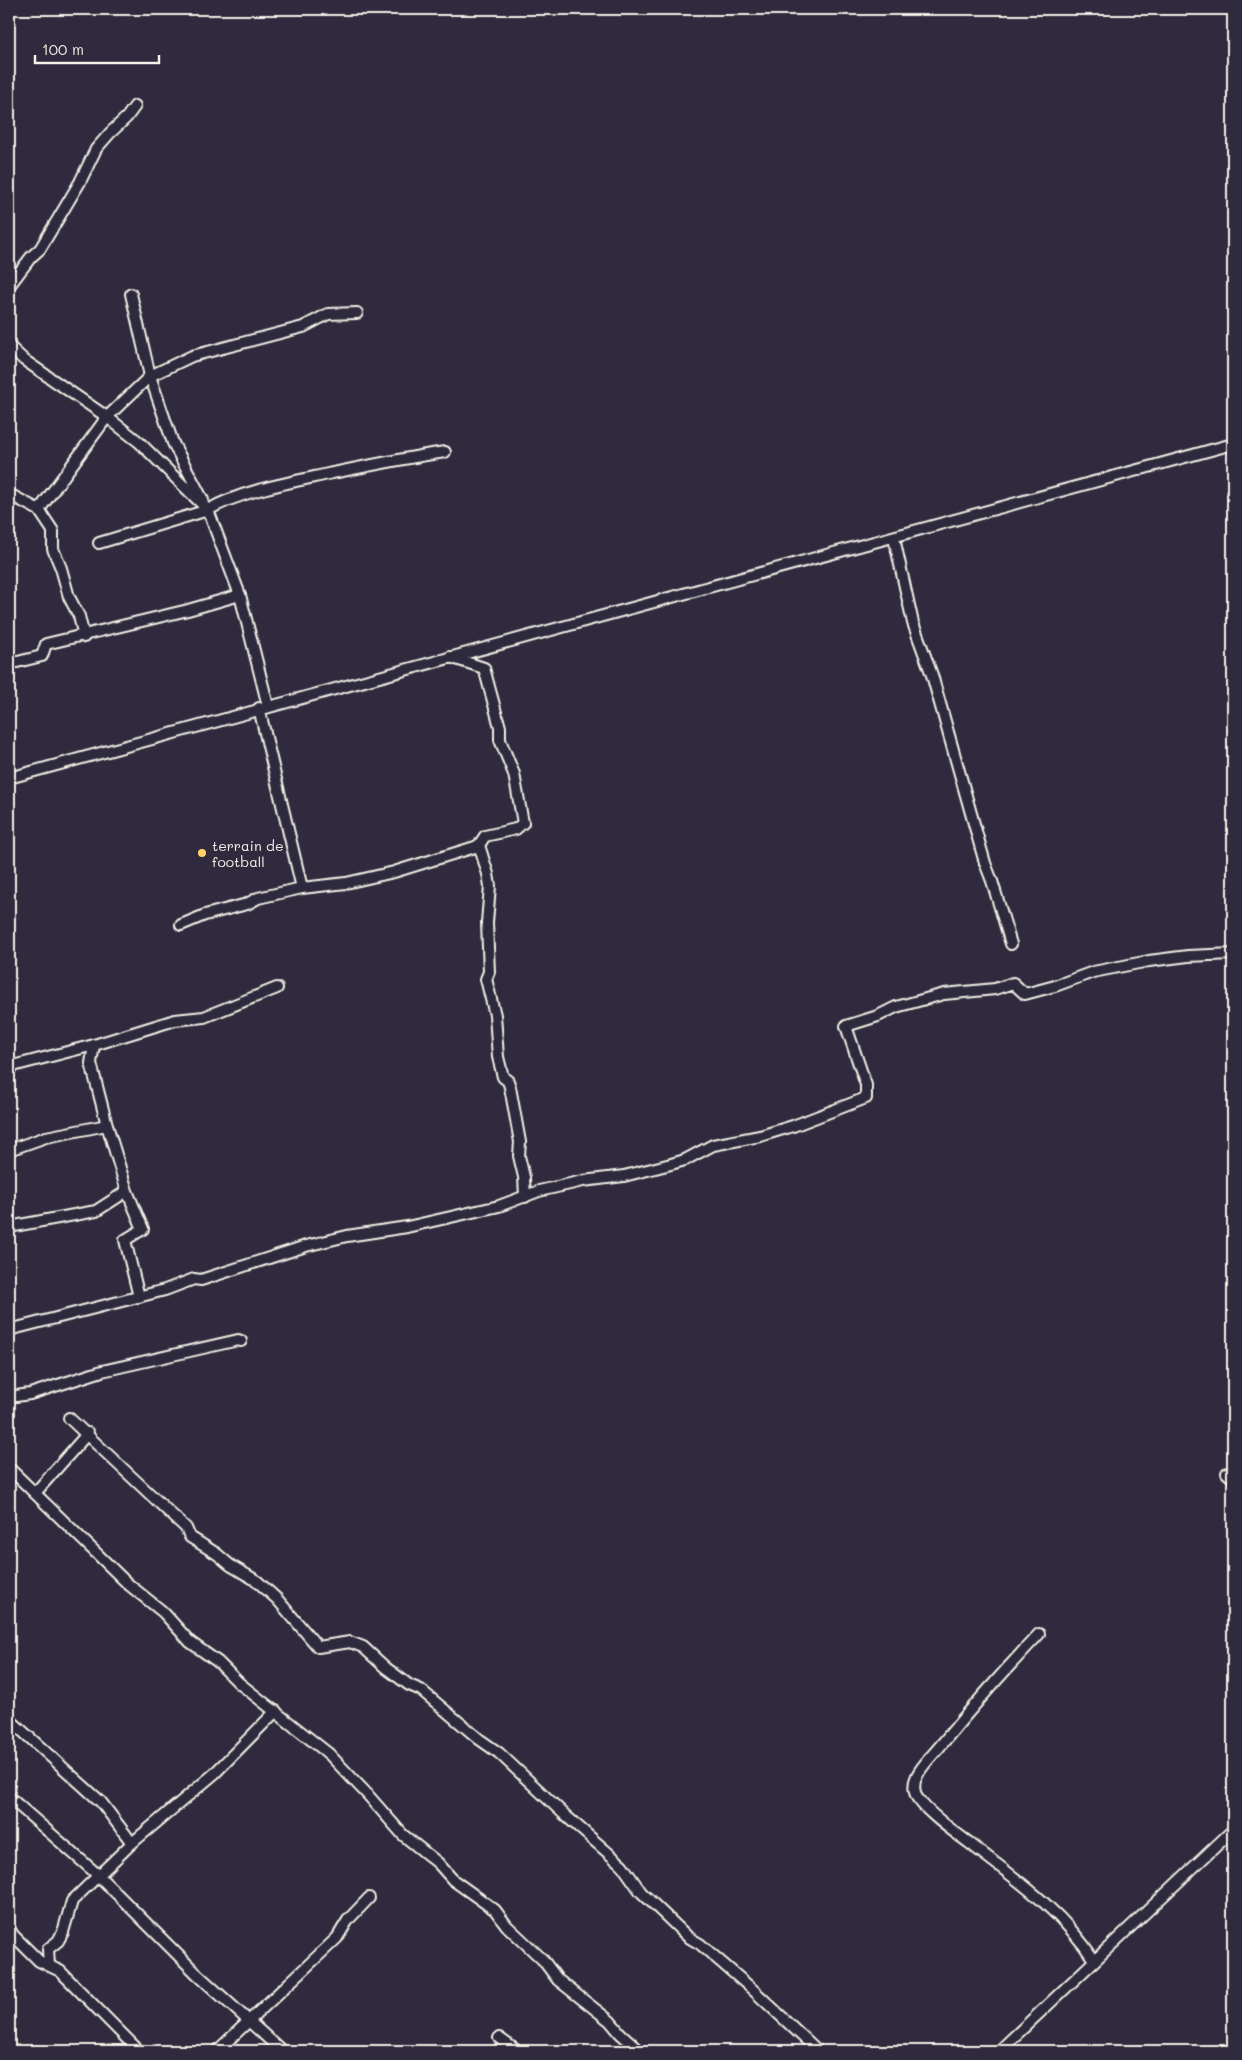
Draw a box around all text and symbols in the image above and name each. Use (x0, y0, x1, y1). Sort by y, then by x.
scale bar (35, 32, 159, 64)
text: 100 m (42, 39, 84, 59)
place label: terrain de football (212, 836, 284, 871)
marker: terrain de football (196, 847, 208, 859)

